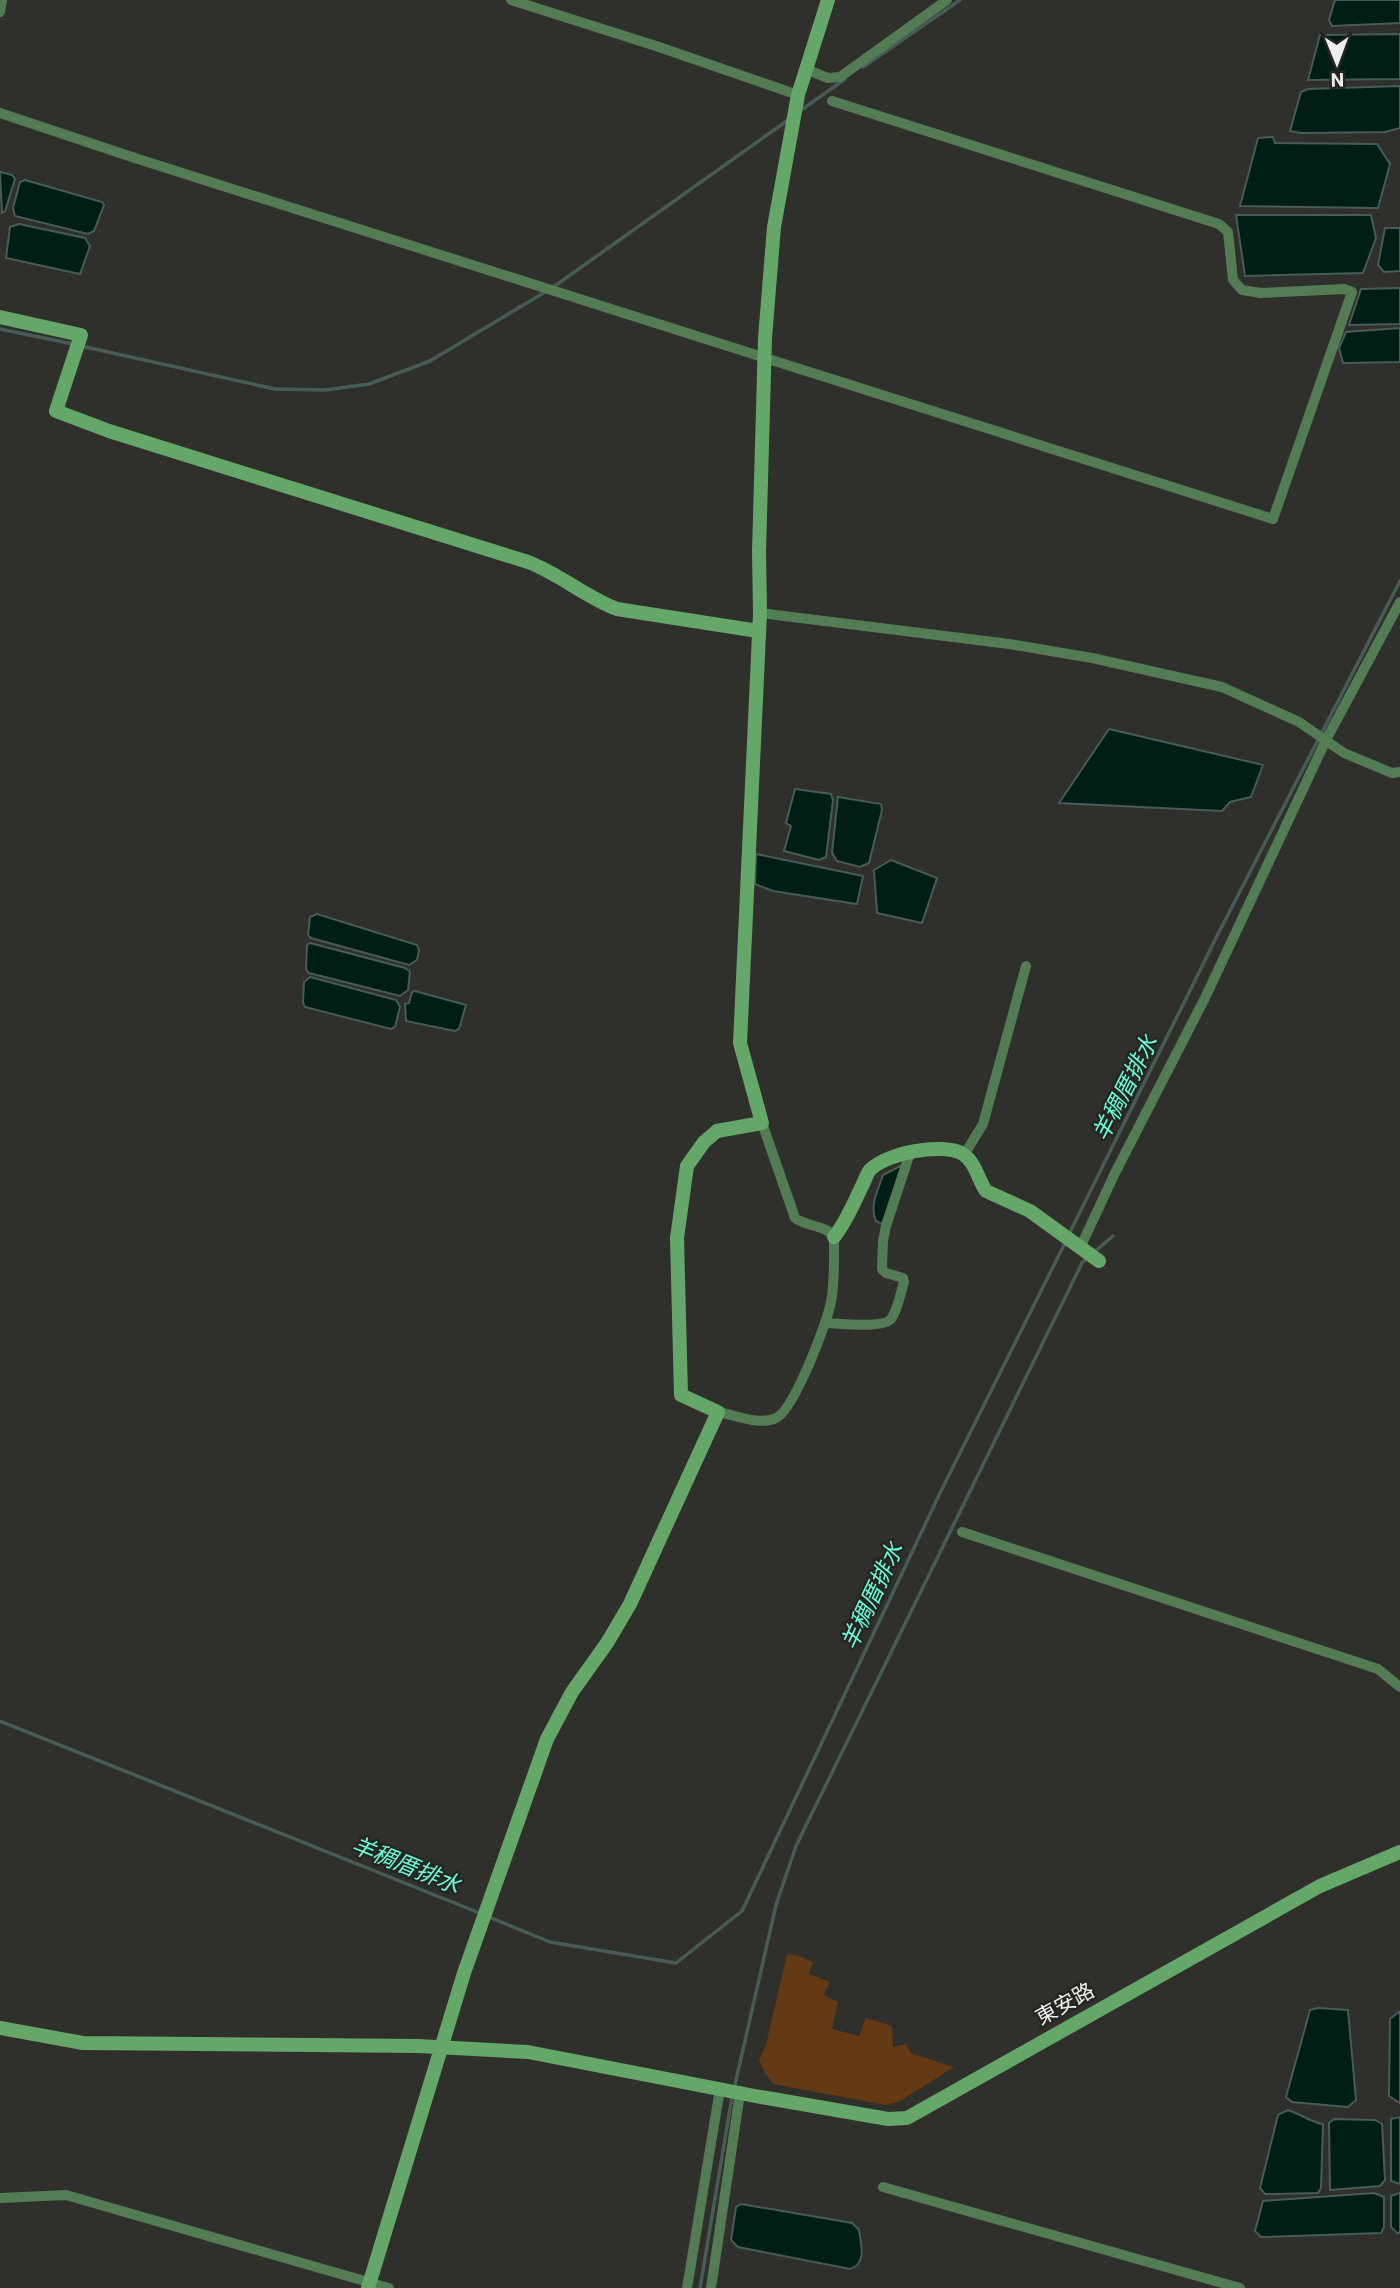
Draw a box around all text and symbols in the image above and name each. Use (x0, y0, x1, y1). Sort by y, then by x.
north arrow (1302, 28, 1372, 98)
text: N (1330, 68, 1344, 91)
water label: 羊稠厝排水 (1087, 1030, 1164, 1146)
water label: 羊稠厝排水 (836, 1537, 909, 1654)
water label: 羊稠厝排水 (347, 1831, 465, 1900)
street label: 東安路 (1032, 1978, 1098, 2030)

